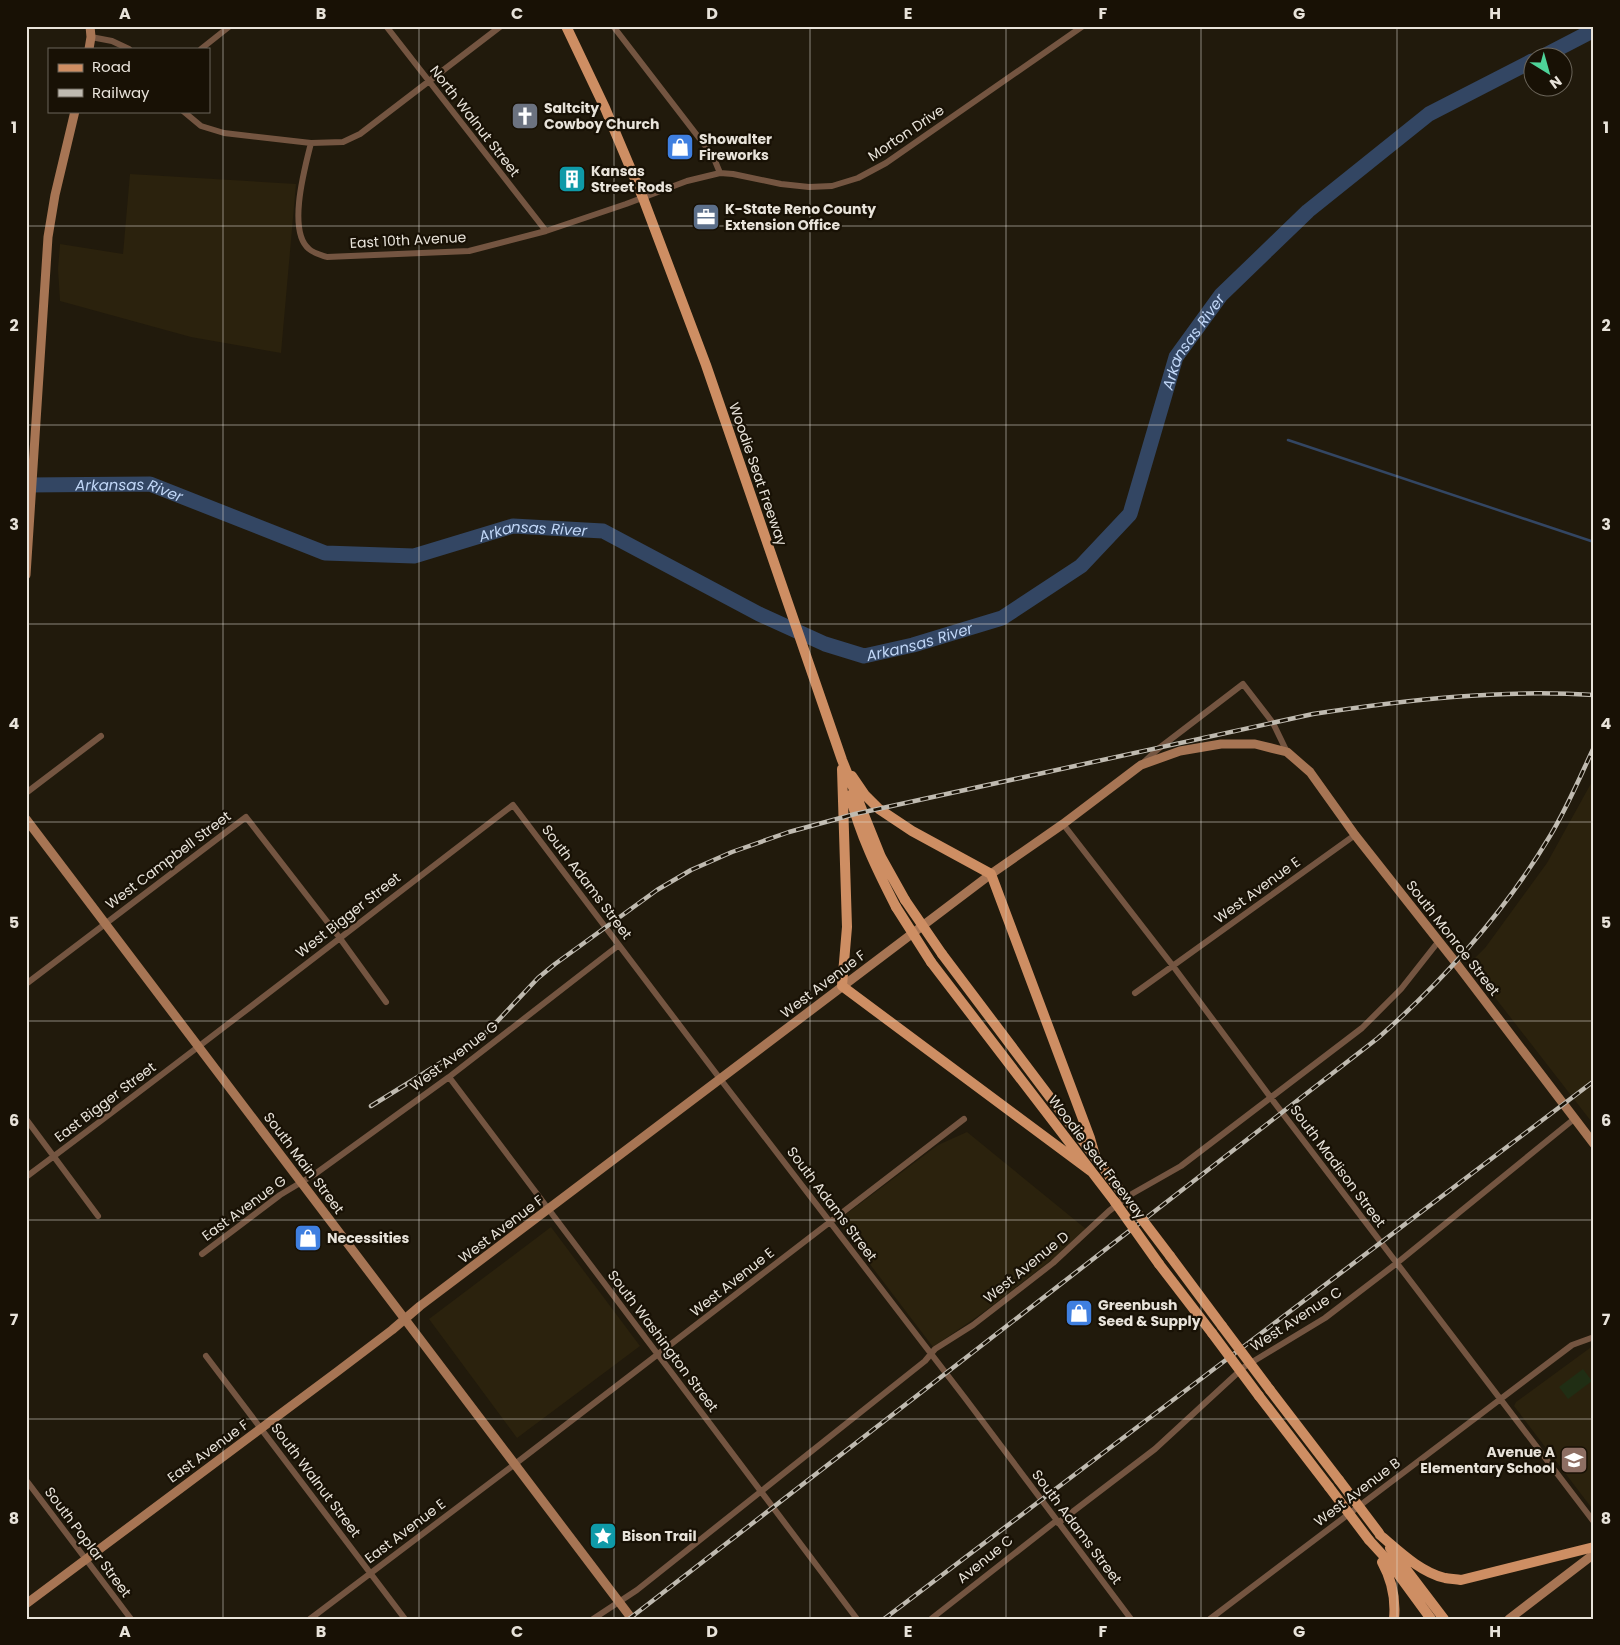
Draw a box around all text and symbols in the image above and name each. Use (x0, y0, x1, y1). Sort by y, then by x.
text: A (119, 2, 131, 25)
text: B (316, 2, 326, 25)
text: C (511, 2, 523, 25)
text: D (706, 2, 718, 25)
text: E (904, 2, 912, 25)
text: F (1099, 2, 1108, 25)
text: G (1293, 2, 1305, 25)
text: H (1489, 2, 1501, 25)
legend (48, 48, 210, 112)
north arrow (1522, 48, 1572, 98)
text: Road (92, 56, 131, 77)
street label: North Walnut Street (425, 61, 525, 181)
text: N (1546, 71, 1566, 94)
text: Railway (92, 82, 150, 103)
place label: Saltcity Cowboy Church (544, 98, 659, 134)
street label: Morton Drive (864, 100, 948, 166)
church icon: Saltcity Cowboy Church (510, 101, 540, 131)
text: 1 (11, 116, 17, 139)
text: 1 (1603, 116, 1609, 139)
place label: Showalter Fireworks (699, 129, 772, 165)
shop icon: Showalter Fireworks (665, 132, 695, 162)
place label: Kansas Street Rods (591, 161, 673, 197)
building icon: Kansas Street Rods (557, 164, 587, 194)
place label: K-State Reno County Extension Office (725, 199, 876, 235)
office icon: K-State Reno County Extension Office (691, 202, 721, 232)
street label: East 10th Avenue (349, 227, 467, 253)
water label: Arkansas River (1156, 289, 1230, 393)
text: 2 (9, 314, 19, 337)
text: 2 (1601, 314, 1611, 337)
street label: Woodie Seat Freeway (724, 400, 792, 549)
water label: Arkansas River (74, 474, 187, 507)
text: 3 (9, 513, 19, 536)
text: 3 (1601, 513, 1611, 536)
water label: Arkansas River (475, 515, 588, 547)
water label: Arkansas River (863, 617, 976, 666)
text: 4 (9, 712, 20, 735)
text: 4 (1601, 712, 1612, 735)
street label: West Campbell Street (101, 806, 235, 914)
street label: South Adams Street (537, 821, 637, 943)
street label: West Avenue E (1210, 852, 1304, 928)
street label: West Bigger Street (291, 868, 405, 962)
street label: South Monroe Street (1402, 876, 1504, 1000)
text: 5 (9, 911, 19, 934)
text: 5 (1601, 911, 1611, 934)
street label: West Avenue F (776, 945, 870, 1023)
street label: West Avenue G (406, 1016, 502, 1096)
street label: East Bigger Street (50, 1057, 160, 1147)
street label: Woodie Seat Freeway (1044, 1091, 1150, 1223)
street label: South Madison Street (1285, 1101, 1391, 1231)
street label: South Main Street (259, 1108, 349, 1218)
text: 6 (9, 1109, 19, 1132)
text: 6 (1601, 1109, 1611, 1132)
street label: South Adams Street (782, 1143, 882, 1265)
street label: East Avenue G (198, 1170, 290, 1245)
street label: West Avenue F (454, 1190, 548, 1268)
shop icon: Necessities (293, 1223, 323, 1253)
street label: West Avenue D (979, 1226, 1073, 1308)
place label: Necessities (327, 1228, 409, 1248)
street label: West Avenue E (686, 1243, 778, 1321)
street label: South Washington Street (603, 1266, 723, 1416)
street label: West Avenue C (1246, 1282, 1346, 1356)
place label: Greenbush Seed & Supply (1098, 1295, 1201, 1331)
shop icon: Greenbush Seed & Supply (1064, 1298, 1094, 1328)
text: 7 (10, 1308, 19, 1331)
text: 7 (1602, 1308, 1611, 1331)
street label: East Avenue F (163, 1415, 253, 1487)
street label: South Walnut Street (266, 1419, 366, 1541)
place label: Avenue A Elementary School (1420, 1442, 1556, 1478)
school or university icon: Avenue A Elementary School (1559, 1445, 1589, 1475)
street label: West Avenue B (1310, 1453, 1404, 1531)
street label: South Adams Street (1027, 1466, 1127, 1588)
street label: South Poplar Street (40, 1483, 136, 1601)
street label: East Avenue E (361, 1494, 449, 1568)
text: 8 (9, 1507, 19, 1530)
text: 8 (1601, 1507, 1611, 1530)
place icon: Bison Trail (588, 1521, 618, 1551)
place label: Bison Trail (622, 1526, 697, 1546)
street label: Avenue C (953, 1530, 1017, 1588)
text: A (119, 1620, 131, 1643)
text: B (316, 1620, 326, 1643)
text: C (511, 1620, 523, 1643)
text: D (706, 1620, 718, 1643)
text: E (904, 1620, 912, 1643)
text: F (1099, 1620, 1108, 1643)
text: G (1293, 1620, 1305, 1643)
text: H (1489, 1620, 1501, 1643)

